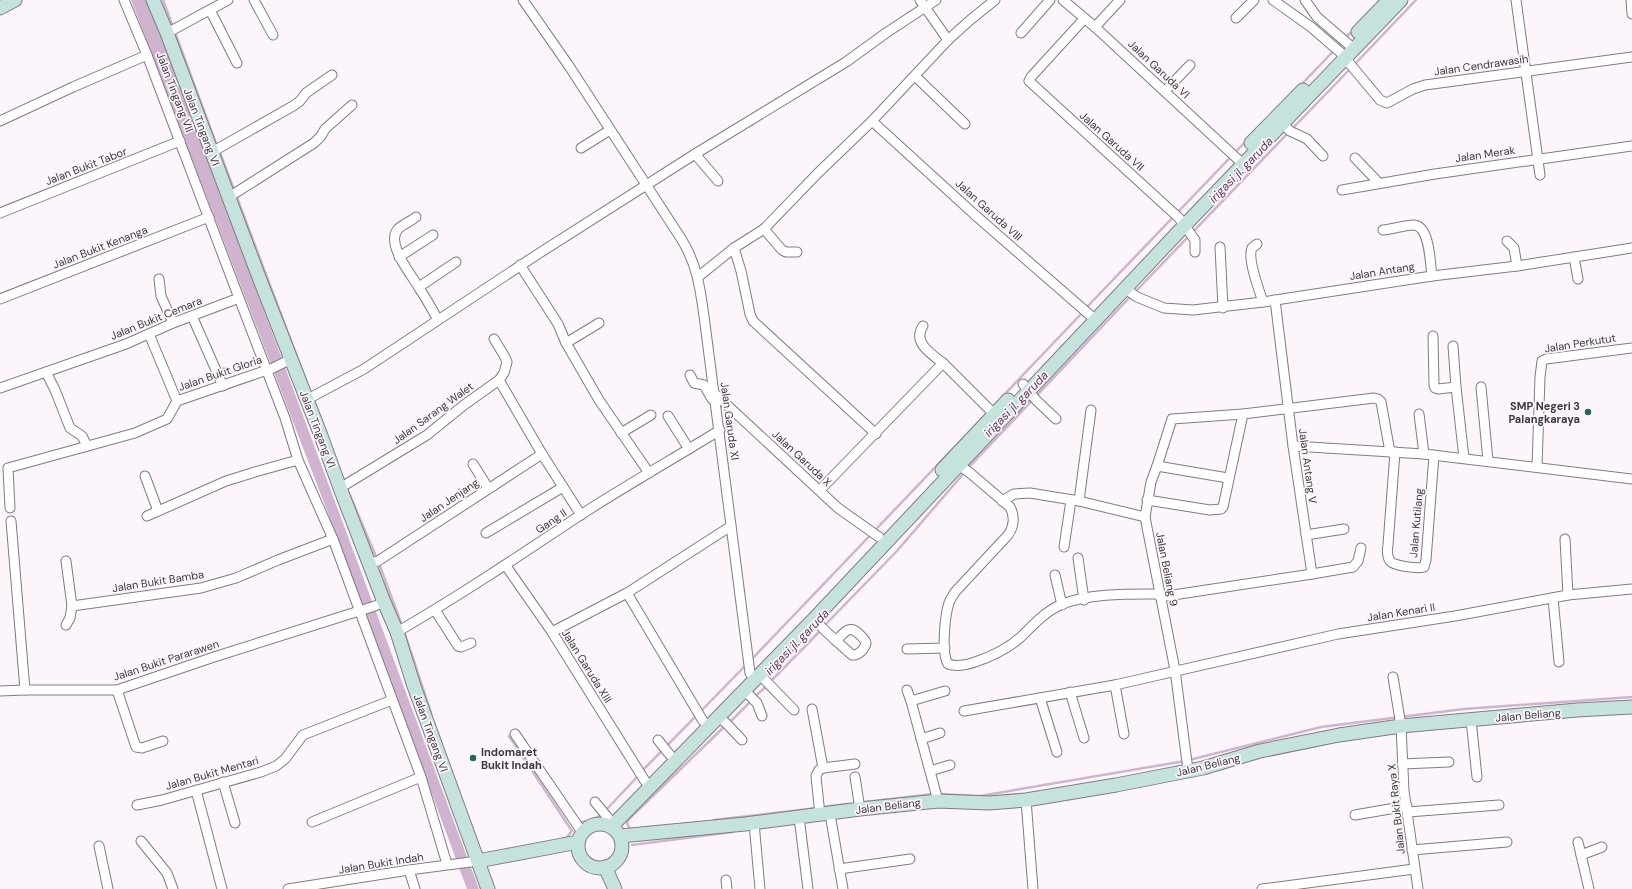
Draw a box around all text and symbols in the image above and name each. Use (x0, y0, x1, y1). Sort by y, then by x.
street label: Jalan Garuda VI (1125, 37, 1193, 101)
street label: Jalan Tingang VII (153, 50, 197, 134)
street label: Jalan Cendrawasih (1433, 51, 1529, 79)
street label: Jalan Tingang VI (181, 86, 223, 168)
street label: Jalan Garuda VII (1077, 108, 1147, 174)
water label: irigasi jl. garuda (1205, 133, 1277, 207)
street label: Jalan Merak (1454, 143, 1516, 165)
street label: Jalan Bukit Tabor (43, 144, 129, 188)
street label: Jalan Garuda VIII (953, 176, 1025, 244)
street label: Jalan Bukit Kenanga (51, 222, 149, 272)
street label: Jalan Antang (1349, 259, 1415, 283)
street label: Jalan Bukit Cemara (108, 293, 204, 343)
street label: Jalan Perkutut (1543, 330, 1617, 356)
street label: Jalan Bukit Gloria (176, 352, 264, 394)
water label: irigasi jl. garuda (980, 367, 1052, 441)
street label: Jalan Sarang Walet (390, 379, 476, 447)
street label: Jalan Garuda XI (718, 381, 742, 461)
street label: Jalan Tingang VI (297, 388, 339, 470)
place label: SMP Negeri 3 Palangkaraya (1508, 399, 1580, 426)
marker: SMP Negeri 3 Palangkaraya (1583, 407, 1593, 417)
street label: Jalan Garuda X (769, 427, 835, 489)
street label: Jalan Antang V (1296, 427, 1320, 505)
street label: Jalan Jenjang (417, 475, 481, 525)
street label: Jalan Kutilang (1406, 488, 1426, 558)
street label: Gang II (533, 505, 569, 537)
street label: Jalan Beliang 9 (1153, 531, 1181, 607)
street label: Jalan Bukit Bamba (111, 567, 205, 595)
street label: Jalan Kenari II (1366, 600, 1436, 624)
water label: irigasi jl. garuda (761, 605, 833, 679)
street label: Jalan Garuda XIII (559, 627, 615, 705)
street label: Jalan Bukit Pararawen (111, 636, 221, 684)
street label: Jalan Tingang VI (410, 692, 452, 774)
street label: Jalan Beliang (1495, 705, 1561, 725)
place label: Indomaret Bukit Indah (481, 745, 542, 772)
street label: Jalan Beliang (1174, 750, 1242, 780)
street label: Jalan Bukit Mentari (164, 753, 260, 793)
marker: Indomaret Bukit Indah (468, 753, 478, 763)
street label: Jalan Bukit Raya X (1384, 763, 1408, 855)
street label: Jalan Beliang (855, 795, 921, 817)
street label: Jalan Bukit Indah (338, 849, 424, 877)

